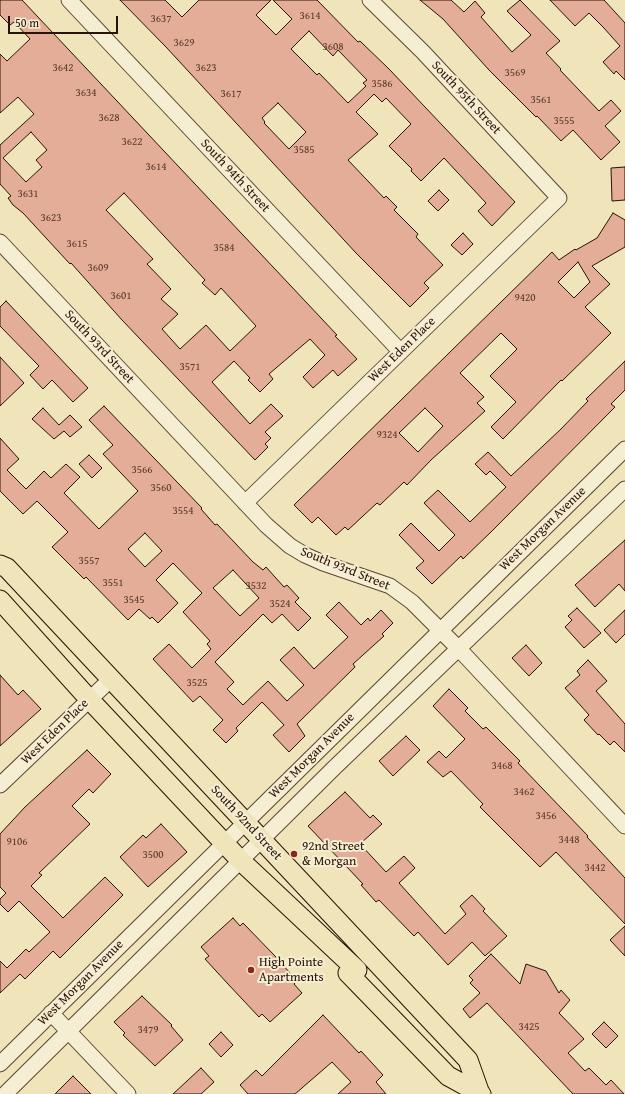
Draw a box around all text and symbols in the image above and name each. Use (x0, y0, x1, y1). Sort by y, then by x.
scale bar (10, 8, 120, 34)
house number: 3614 (299, 9, 321, 23)
house number: 3637 (150, 12, 172, 26)
text: 50 m (15, 14, 39, 31)
house number: 3629 (173, 36, 195, 50)
house number: 3608 (322, 40, 344, 54)
street label: South 95th Street (428, 58, 504, 138)
house number: 3642 (52, 61, 74, 75)
house number: 3623 (195, 61, 217, 75)
house number: 3569 (504, 66, 526, 80)
house number: 3586 (371, 77, 393, 91)
house number: 3634 (75, 86, 97, 100)
house number: 3617 (220, 87, 242, 101)
house number: 3561 (530, 93, 552, 107)
house number: 3628 (98, 111, 120, 125)
house number: 3555 (553, 114, 575, 128)
house number: 3622 (121, 135, 143, 149)
street label: South 94th Street (197, 136, 273, 216)
house number: 3585 (293, 143, 315, 157)
house number: 3614 (145, 160, 167, 174)
house number: 3631 (17, 187, 39, 201)
house number: 3623 (40, 211, 62, 225)
house number: 3615 (66, 237, 88, 251)
house number: 3584 (213, 241, 235, 255)
house number: 3609 (87, 261, 109, 275)
house number: 3601 (110, 289, 132, 303)
house number: 9420 (514, 291, 536, 305)
street label: South 93rd Street (61, 307, 137, 387)
street label: West Eden Place (365, 314, 439, 386)
house number: 3571 (179, 360, 201, 374)
house number: 9324 (376, 428, 398, 442)
house number: 3566 (131, 463, 153, 477)
house number: 3560 (150, 481, 172, 495)
street label: West Morgan Avenue (496, 484, 590, 574)
house number: 3554 (172, 504, 194, 518)
street label: South 93rd Street (298, 544, 392, 594)
house number: 3557 (78, 554, 100, 568)
house number: 3551 (102, 576, 124, 590)
house number: 3532 (245, 579, 267, 593)
house number: 3545 (123, 593, 145, 607)
house number: 3524 (269, 597, 291, 611)
house number: 3525 (186, 676, 208, 690)
street label: West Eden Place (18, 696, 92, 768)
street label: West Morgan Avenue (266, 710, 358, 802)
house number: 3468 (491, 759, 513, 773)
street label: South 92nd Street (207, 782, 285, 864)
house number: 3462 (513, 785, 535, 799)
house number: 3456 (535, 809, 557, 823)
house number: 3448 (558, 833, 580, 847)
house number: 9106 (6, 835, 28, 849)
place label: 92nd Street & Morgan (302, 839, 365, 870)
house number: 3500 (142, 848, 164, 862)
marker: 92nd Street & Morgan (289, 849, 299, 859)
house number: 3442 (584, 861, 606, 875)
street label: West Morgan Avenue (35, 937, 127, 1029)
place label: High Pointe Apartments (259, 955, 324, 986)
marker: High Pointe Apartments (246, 965, 256, 975)
house number: 3425 (518, 1020, 540, 1034)
house number: 3479 (137, 1023, 159, 1037)

